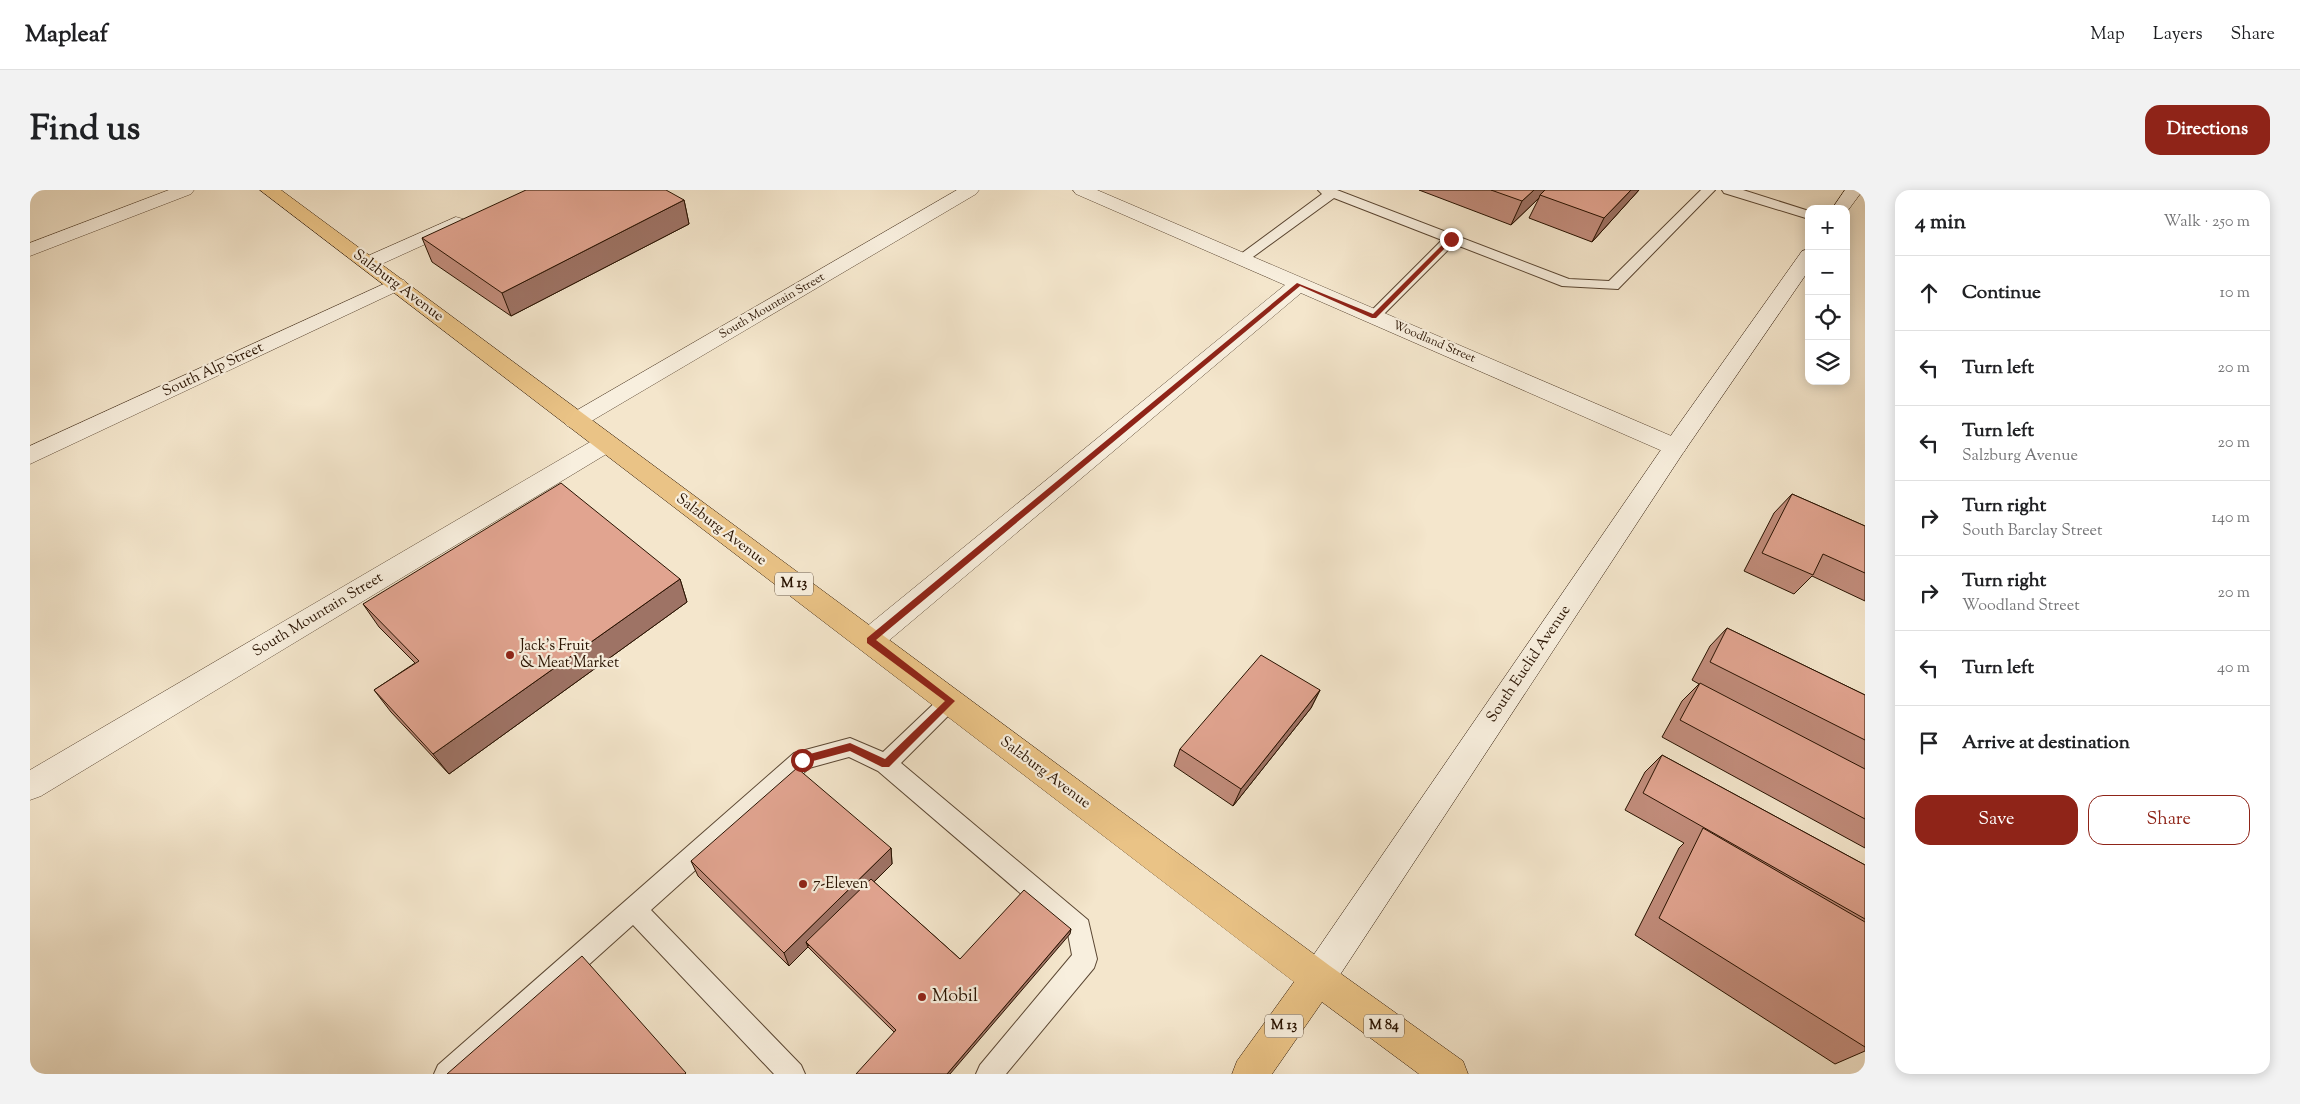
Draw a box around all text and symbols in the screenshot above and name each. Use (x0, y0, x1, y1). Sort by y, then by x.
text: Mapleaf (25, 18, 108, 52)
text: Map (2090, 22, 2125, 48)
text: Layers (2153, 22, 2203, 48)
text: Share (2231, 22, 2275, 48)
text: Find us (30, 105, 140, 156)
button: Directions (2145, 105, 2270, 155)
map controls (1805, 205, 1850, 385)
button: + (1805, 205, 1850, 250)
text: 4 min (1915, 208, 1966, 238)
text: Walk · 250 m (2164, 211, 2250, 234)
route end (1440, 228, 1463, 251)
street label: Salzburg Avenue (348, 245, 448, 327)
button: − (1805, 250, 1850, 295)
street label: South Mountain Street (716, 268, 828, 344)
icon: ahead (1915, 279, 1943, 307)
text: Continue (1962, 280, 2041, 307)
text: 10 m (2220, 282, 2250, 305)
button: locate (1805, 295, 1850, 340)
street label: Woodland Street (1390, 316, 1478, 368)
street label: South Alp Street (159, 337, 267, 403)
button: layers (1805, 340, 1850, 385)
icon: left (1915, 354, 1943, 382)
text: Turn left (1962, 355, 2034, 382)
text: 20 m (2217, 357, 2250, 380)
text: Turn left (1962, 418, 2034, 445)
icon: left (1915, 429, 1943, 457)
text: 20 m (2217, 432, 2250, 455)
text: Salzburg Avenue (1962, 445, 2078, 468)
street label: Salzburg Avenue (671, 489, 771, 571)
text: Turn right (1962, 493, 2046, 520)
icon: right (1915, 504, 1943, 532)
text: 140 m (2212, 507, 2250, 530)
text: South Barclay Street (1962, 520, 2102, 543)
street label: South Mountain Street (249, 568, 387, 662)
text: Turn right (1962, 568, 2046, 595)
road number: M 13 (775, 572, 813, 596)
icon: right (1915, 579, 1943, 607)
text: 20 m (2217, 582, 2250, 605)
text: Woodland Street (1962, 595, 2080, 618)
street label: South Euclid Avenue (1482, 601, 1576, 727)
place label: Jack's Fruit & Meat Market (519, 636, 619, 674)
marker: Jack's Fruit & Meat Market (504, 649, 516, 661)
icon: left (1915, 654, 1943, 682)
text: Turn left (1962, 655, 2034, 682)
text: 40 m (2217, 657, 2250, 680)
icon: arrive (1915, 729, 1943, 757)
text: Arrive at destination (1962, 730, 2130, 757)
street label: Salzburg Avenue (995, 732, 1095, 814)
route start (791, 749, 814, 772)
button: Save (1915, 795, 2078, 845)
button: Share (2088, 795, 2250, 845)
place label: 7-Eleven (813, 874, 869, 895)
marker: 7-Eleven (797, 878, 809, 890)
place label: Mobil (932, 984, 978, 1010)
marker: Mobil (916, 991, 928, 1003)
road number: M 13 (1265, 1014, 1303, 1038)
road number: M 84 (1364, 1014, 1404, 1038)

